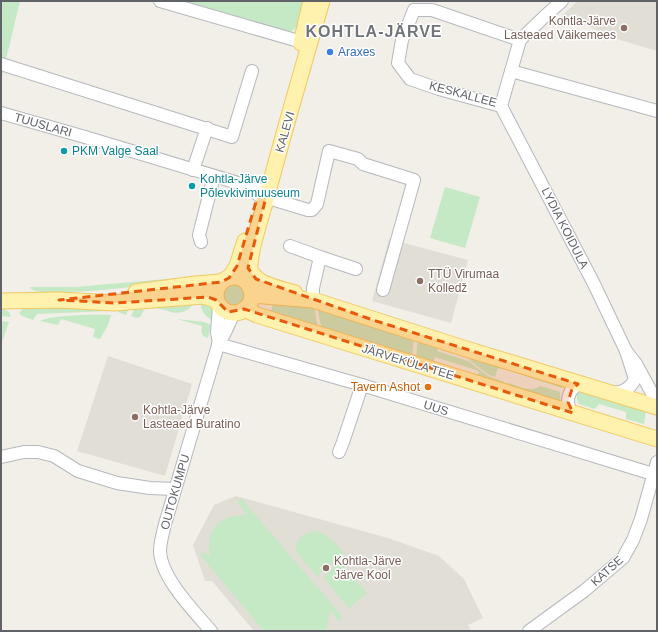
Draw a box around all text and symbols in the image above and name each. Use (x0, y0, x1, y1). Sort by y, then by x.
place label: Kohtla-Järve Lasteaed Väikemees (504, 14, 616, 42)
district label: KOHTLA-JÄRVE (305, 23, 443, 40)
marker: Kohtla-Järve Lasteaed Väikemees (619, 23, 629, 33)
place label: Araxes (338, 45, 375, 59)
marker: Araxes (325, 47, 335, 57)
street label: KESKALLEE (428, 78, 498, 110)
street label: TUUSLARI (13, 110, 73, 140)
street label: KALEVI (272, 110, 298, 154)
place label: PKM Valge Saal (72, 144, 159, 158)
marker: PKM Valge Saal (59, 146, 69, 156)
place label: Kohtla-Järve Põlevkivimuuseum (200, 172, 300, 200)
marker: Kohtla-Järve Põlevkivimuuseum (187, 181, 197, 191)
street label: LYDIA KOIDULA (539, 185, 591, 271)
place label: TTÜ Virumaa Kolledž (428, 267, 499, 295)
marker: TTÜ Virumaa Kolledž (415, 276, 425, 286)
street label: JÄRVEKÜLA TEE (360, 341, 456, 383)
place label: Tavern Ashot (351, 380, 421, 394)
marker: Tavern Ashot (423, 382, 433, 392)
street label: UUS (422, 398, 450, 418)
place label: Kohtla-Järve Lasteaed Buratino (143, 403, 241, 431)
marker: Kohtla-Järve Lasteaed Buratino (130, 412, 140, 422)
street label: OUTOKUMPU (158, 453, 192, 531)
street label: KATSE (588, 553, 626, 589)
place label: Kohtla-Järve Järve Kool (334, 554, 402, 582)
marker: Kohtla-Järve Järve Kool (321, 563, 331, 573)

